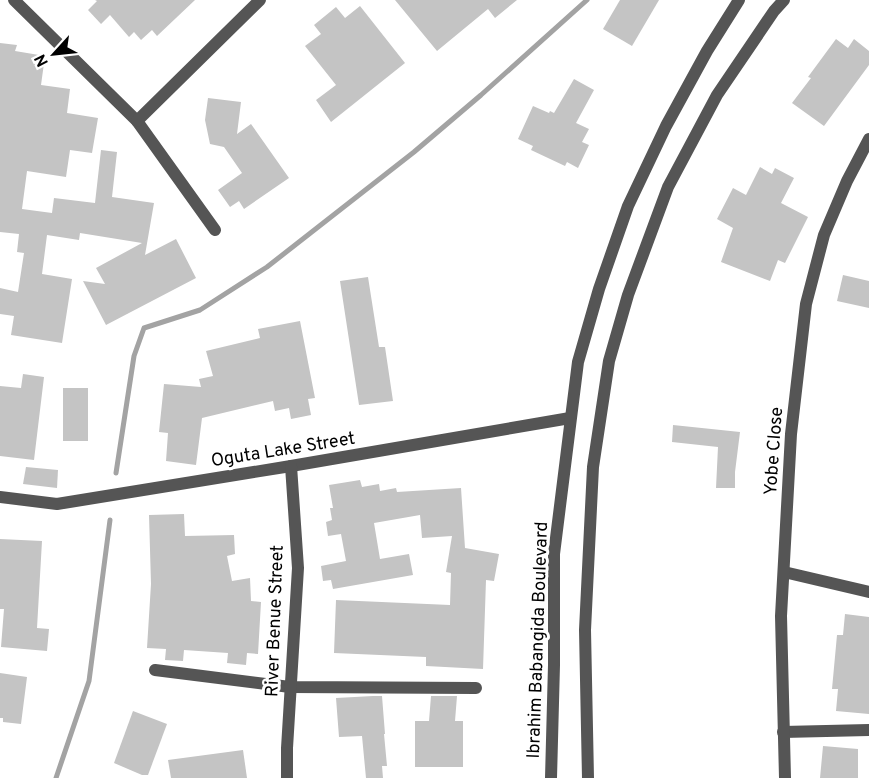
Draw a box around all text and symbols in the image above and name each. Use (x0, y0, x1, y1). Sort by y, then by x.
north arrow (24, 24, 84, 84)
text: N (31, 50, 54, 70)
street label: Yobe Close (760, 406, 789, 496)
street label: Oguta Lake Street (210, 428, 357, 473)
street label: Ibrahim Babangida Boulevard (523, 521, 554, 759)
street label: River Benue Street (261, 545, 290, 698)

